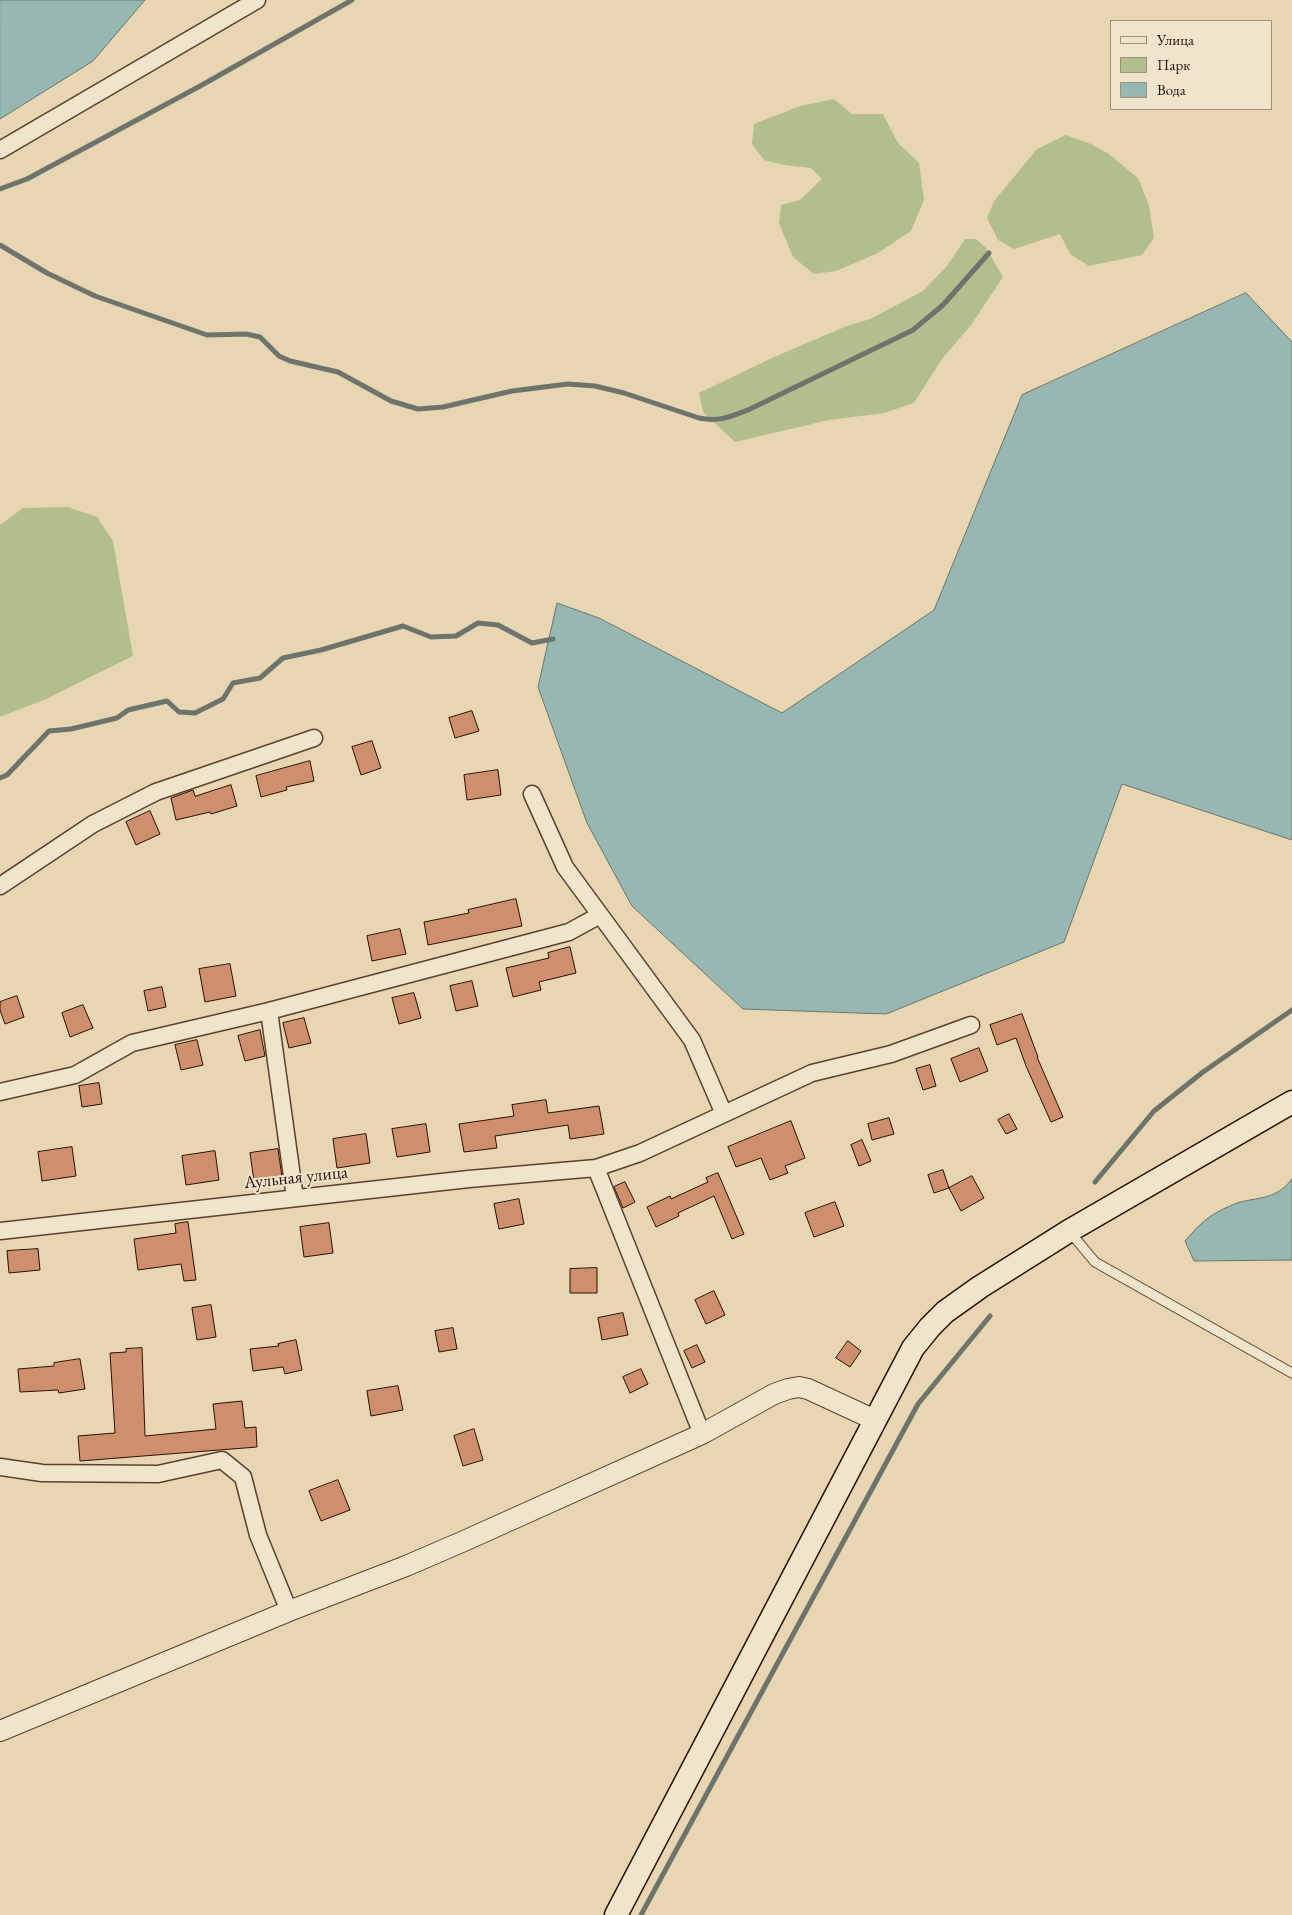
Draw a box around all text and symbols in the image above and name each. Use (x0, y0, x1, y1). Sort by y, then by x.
legend (1110, 20, 1272, 110)
text: Улица (1157, 30, 1194, 49)
text: Парк (1157, 55, 1190, 74)
text: Вода (1157, 80, 1186, 99)
street label: Аульная улица (243, 1162, 349, 1194)

